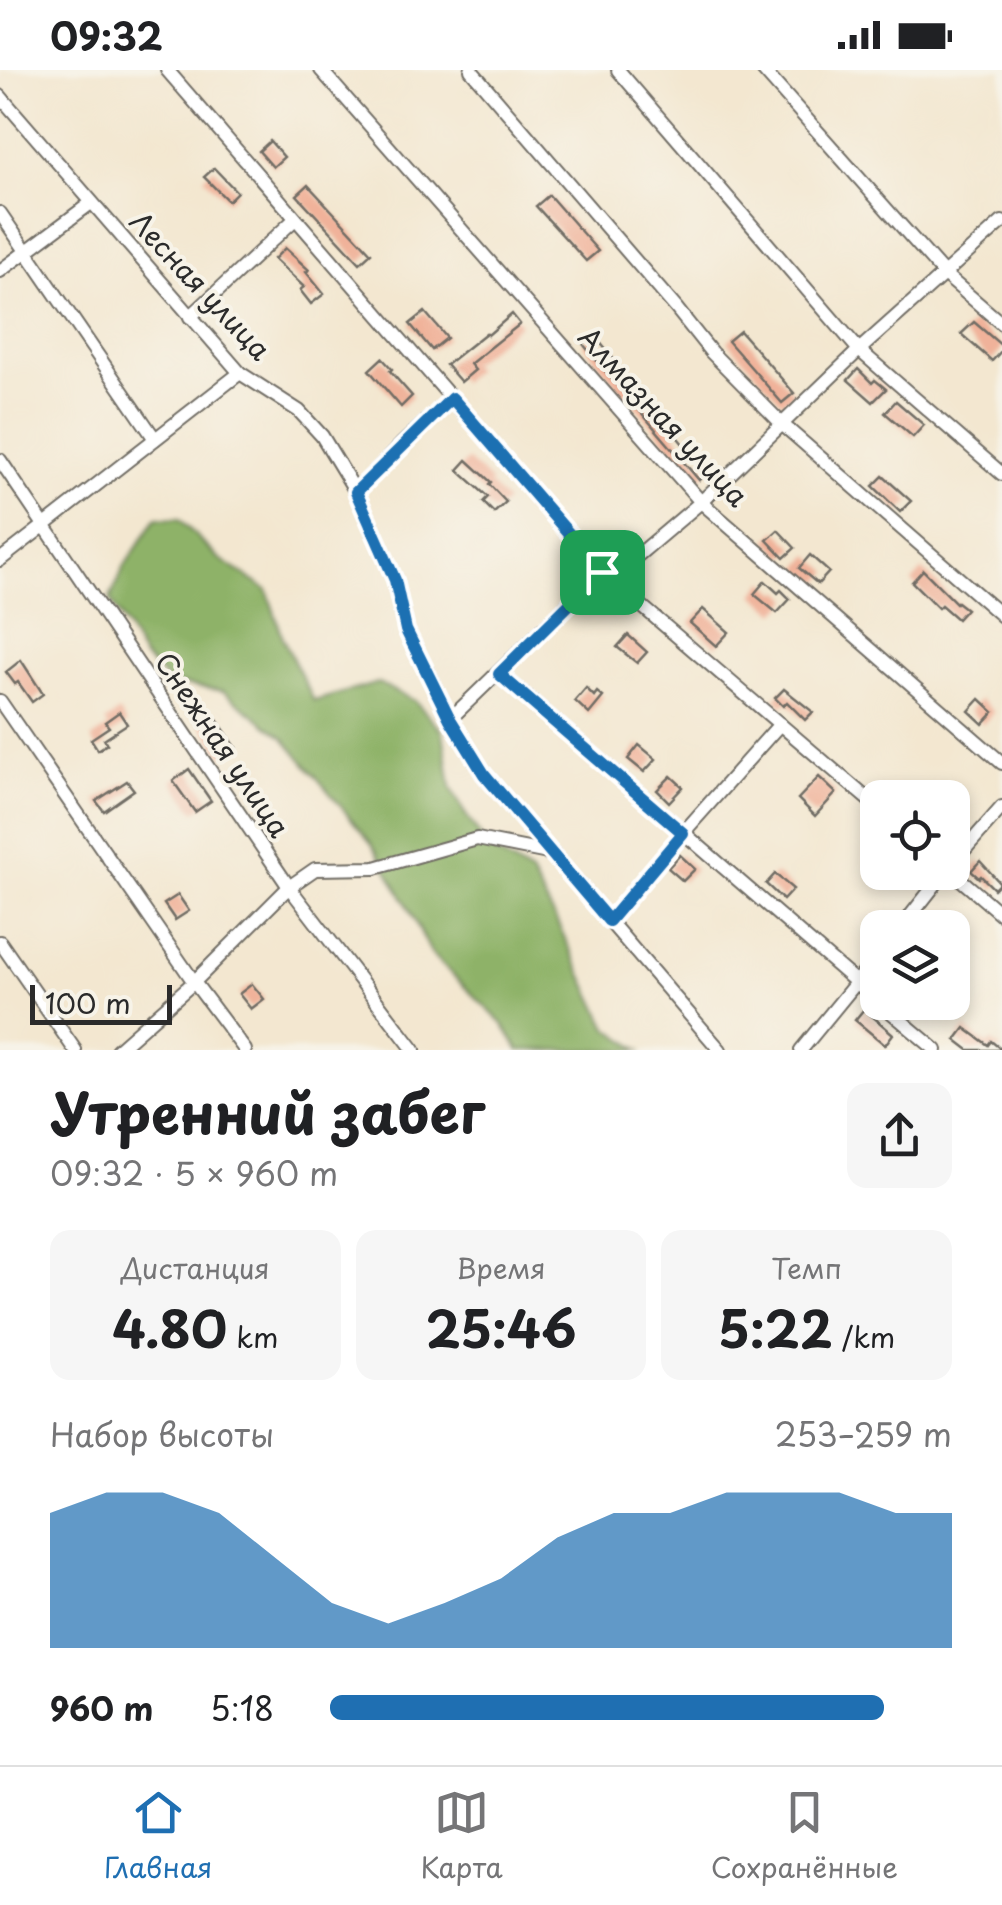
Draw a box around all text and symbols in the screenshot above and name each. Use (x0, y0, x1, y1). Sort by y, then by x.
text: 09:32 (50, 7, 163, 64)
street label: Лесная улица (120, 201, 282, 370)
street label: Алмазная улица (569, 316, 760, 516)
pin (560, 530, 645, 615)
icon: arrive (575, 545, 630, 600)
street label: Снежная улица (145, 643, 302, 846)
map controls (860, 780, 970, 1020)
button: locate (860, 780, 970, 890)
button: layers (860, 910, 970, 1020)
scale bar (30, 980, 172, 1024)
text: 100 m (45, 981, 131, 1024)
text: Утренний забег (50, 1070, 485, 1153)
button: share (847, 1083, 952, 1188)
text: 09:32 · 5 × 960 m (50, 1149, 338, 1197)
text: Дистанция (121, 1246, 270, 1289)
text: Время (456, 1246, 546, 1289)
text: Темп (771, 1246, 842, 1289)
text: 4.80 (112, 1289, 227, 1365)
text: 25:46 (426, 1289, 576, 1365)
text: 5:22 (718, 1289, 833, 1365)
text: km (227, 1315, 278, 1358)
text: /km (833, 1315, 895, 1358)
text: Набор высоты (50, 1410, 274, 1458)
text: 253–259 m (775, 1410, 952, 1458)
text: 960 m (50, 1684, 154, 1732)
text: 5:18 (210, 1684, 274, 1732)
tab: Главная (104, 1785, 212, 1888)
tab: Карта (421, 1785, 503, 1888)
tab: Сохранённые (711, 1785, 898, 1888)

